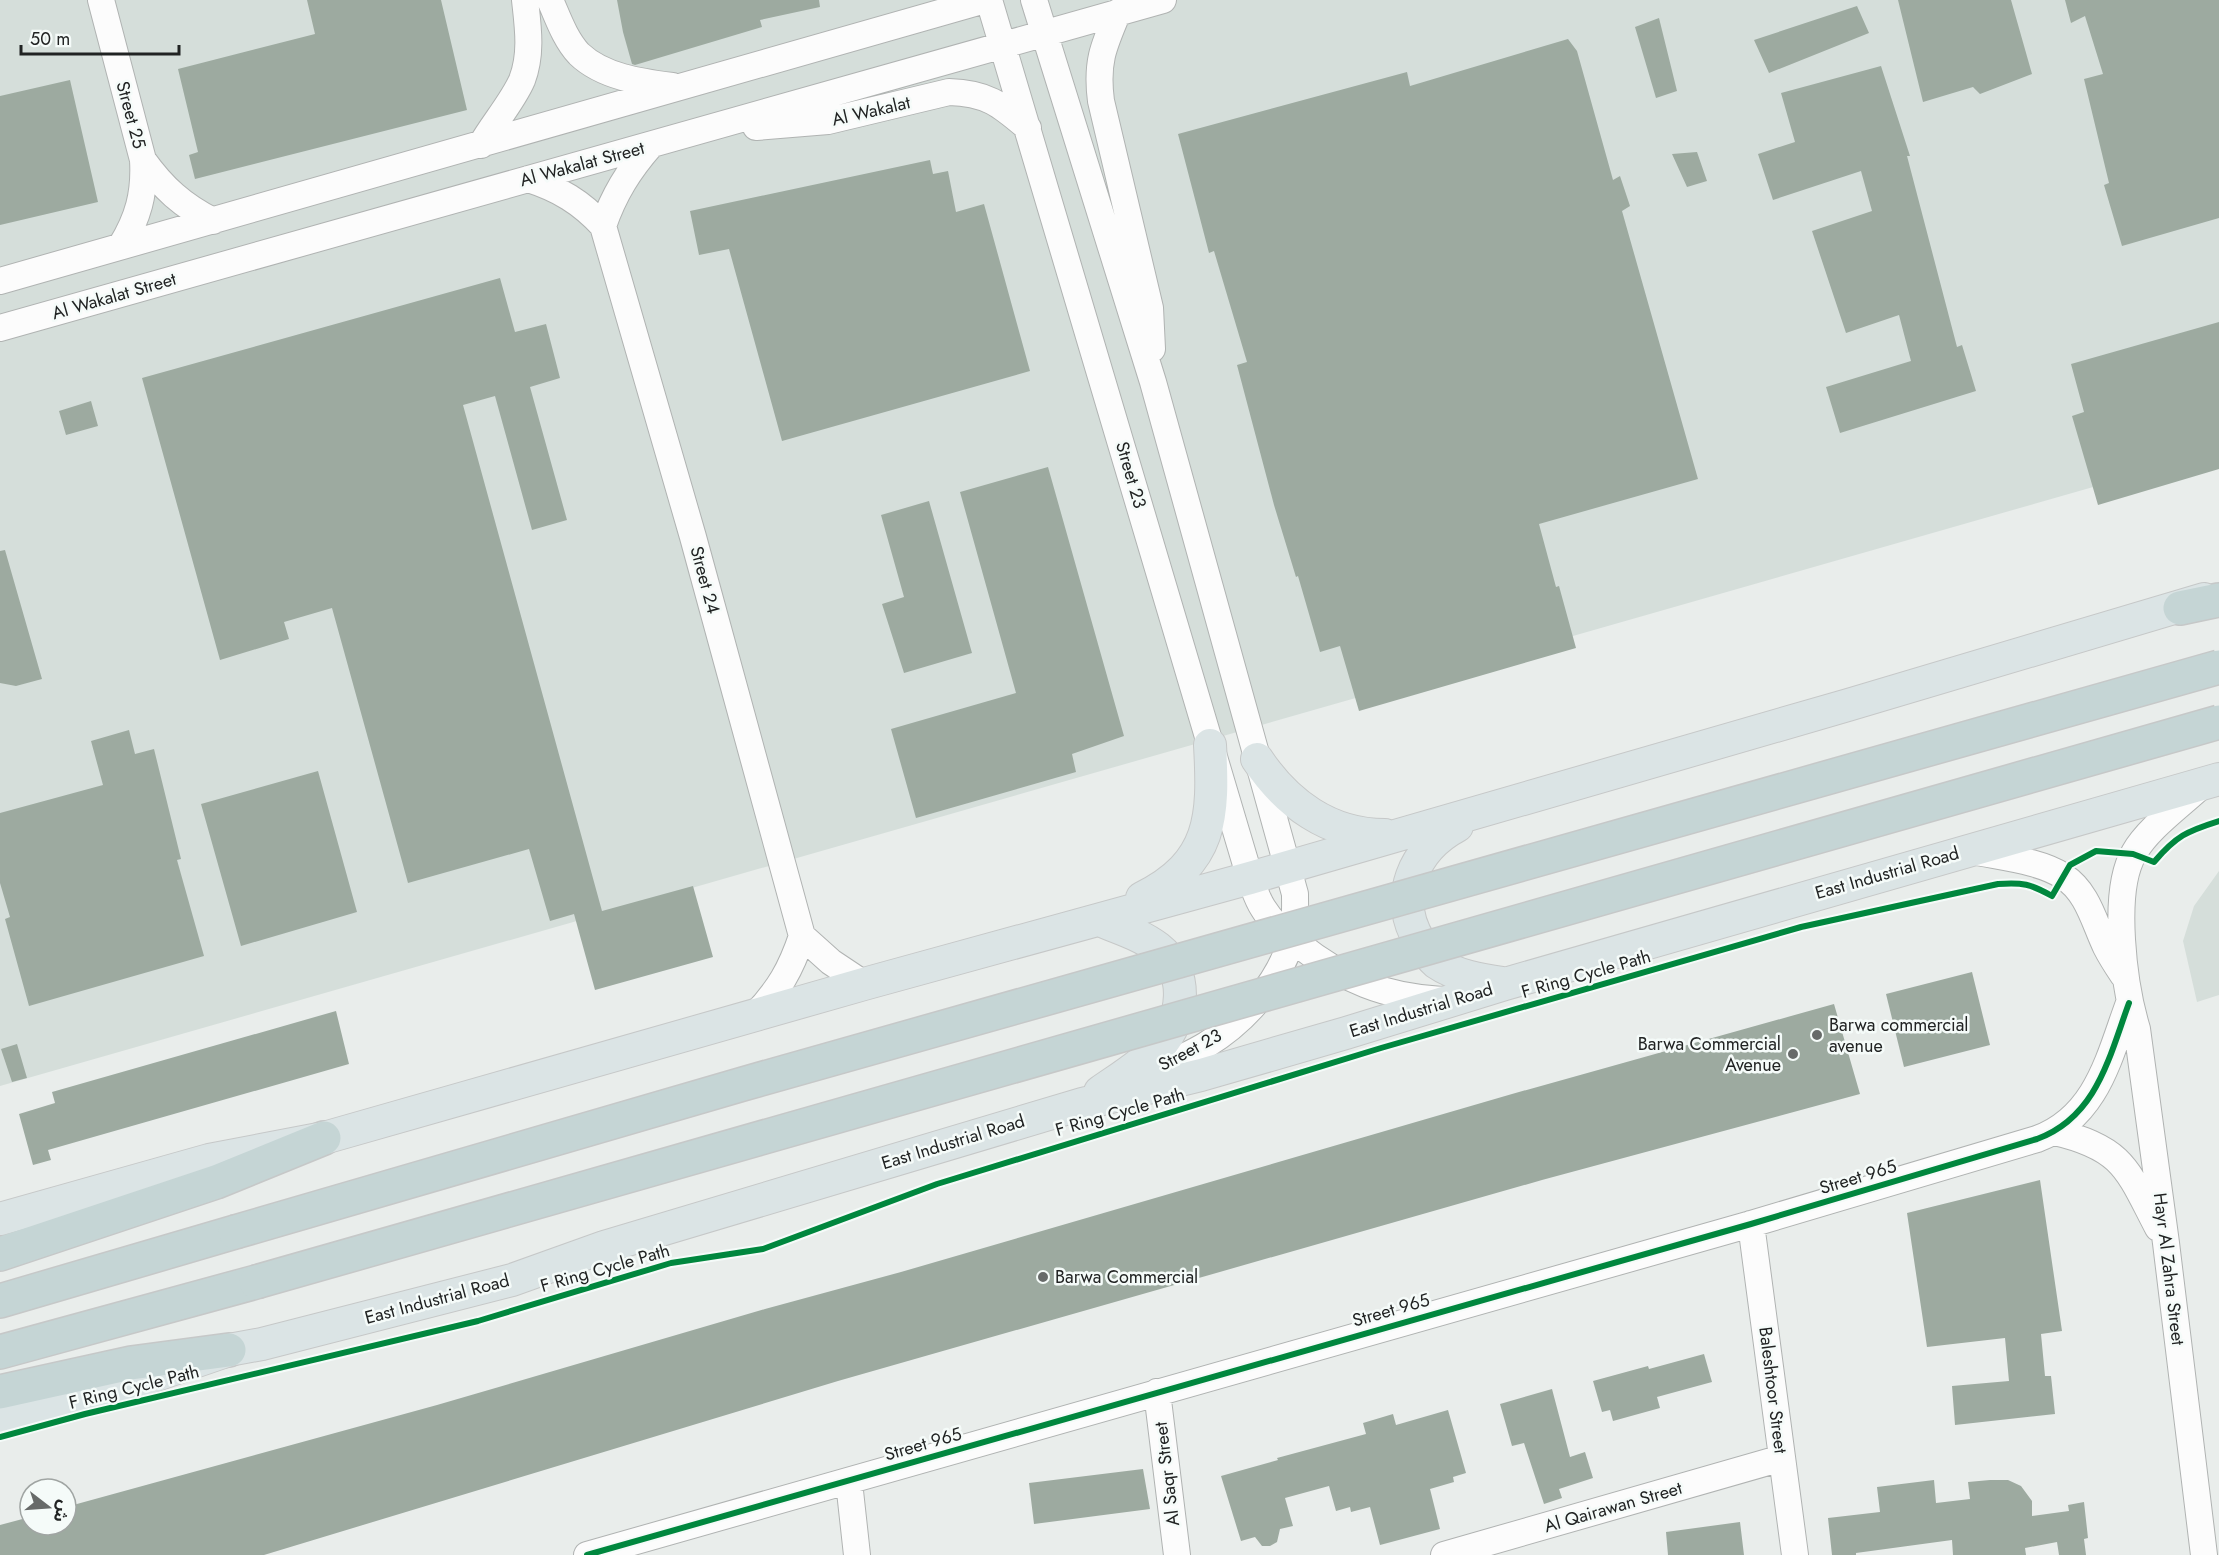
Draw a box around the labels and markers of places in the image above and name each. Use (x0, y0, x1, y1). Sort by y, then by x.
place label: Barwa commercial avenue (1829, 1012, 1968, 1059)
marker: Barwa commercial avenue (1810, 1028, 1824, 1042)
place label: Barwa Commercial Avenue (1638, 1031, 1781, 1078)
marker: Barwa Commercial Avenue (1786, 1047, 1800, 1061)
place label: Barwa Commercial (1055, 1264, 1198, 1290)
marker: Barwa Commercial (1036, 1270, 1050, 1284)

